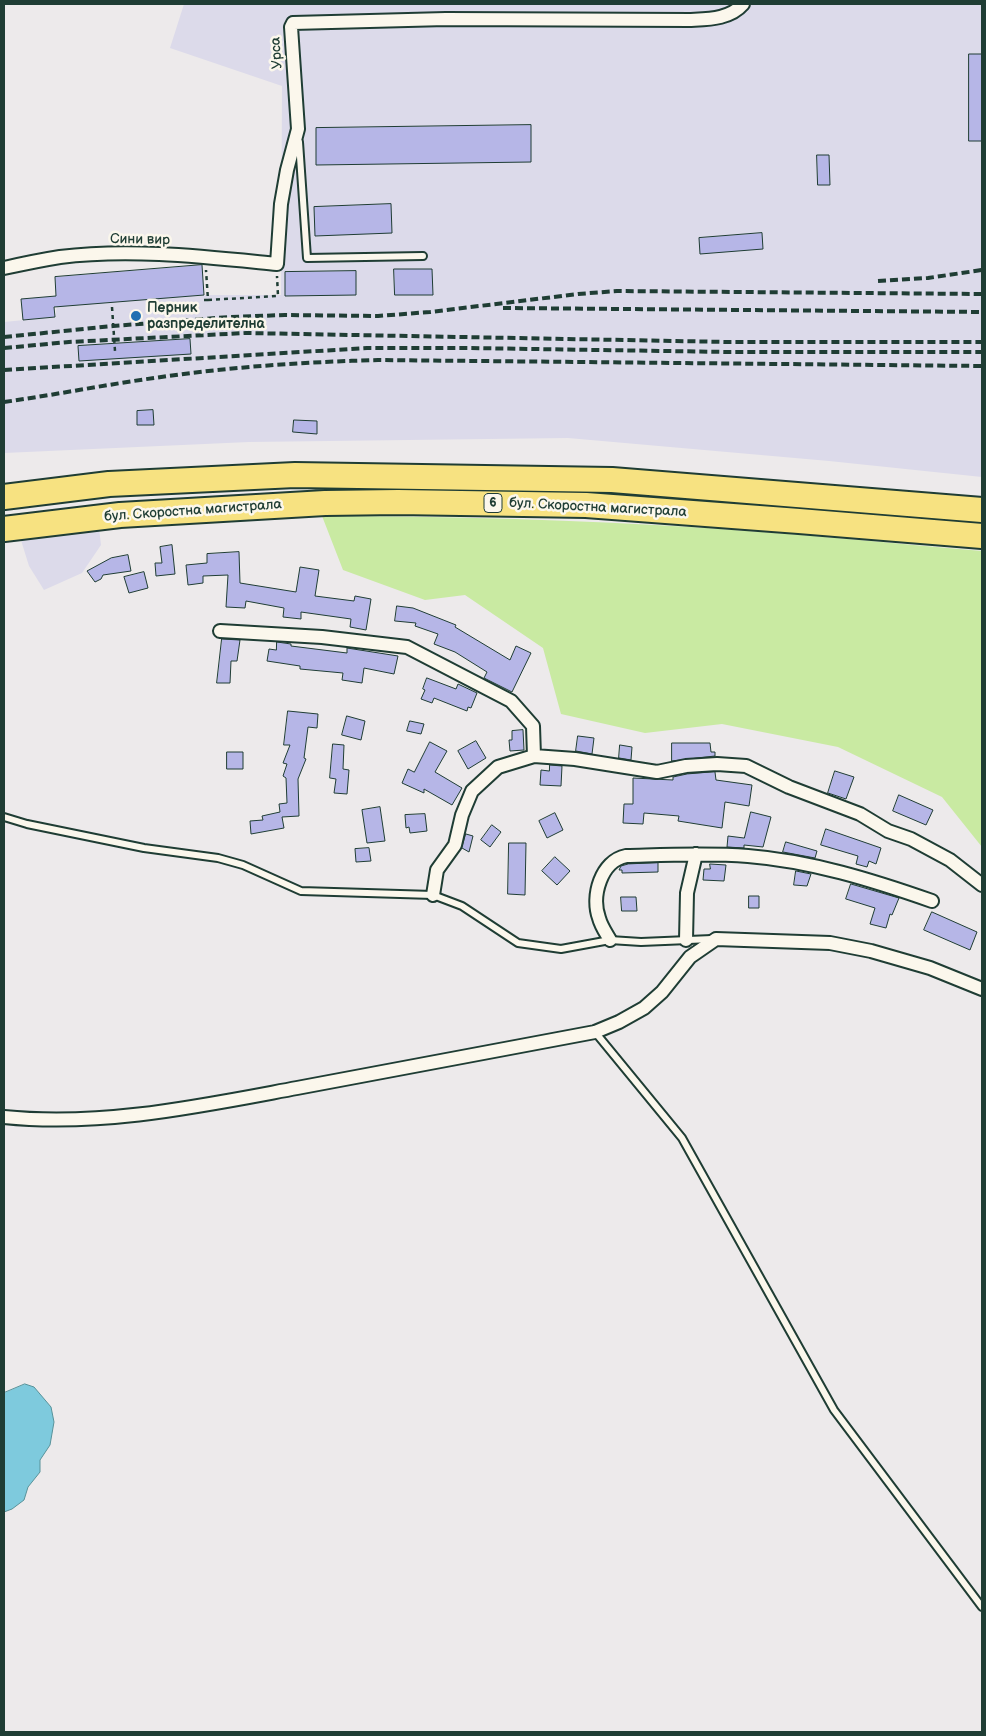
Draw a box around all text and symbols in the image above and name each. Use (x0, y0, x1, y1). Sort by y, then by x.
street label: Урса (267, 36, 287, 70)
street label: Сини вир (110, 231, 170, 249)
place label: Перник разпределителна (147, 300, 265, 332)
marker: Перник разпределителна (129, 309, 143, 323)
road number: 6 (484, 493, 502, 512)
street label: бул. Скоростна магистрала (509, 495, 687, 521)
street label: бул. Скоростна магистрала (104, 496, 282, 526)

